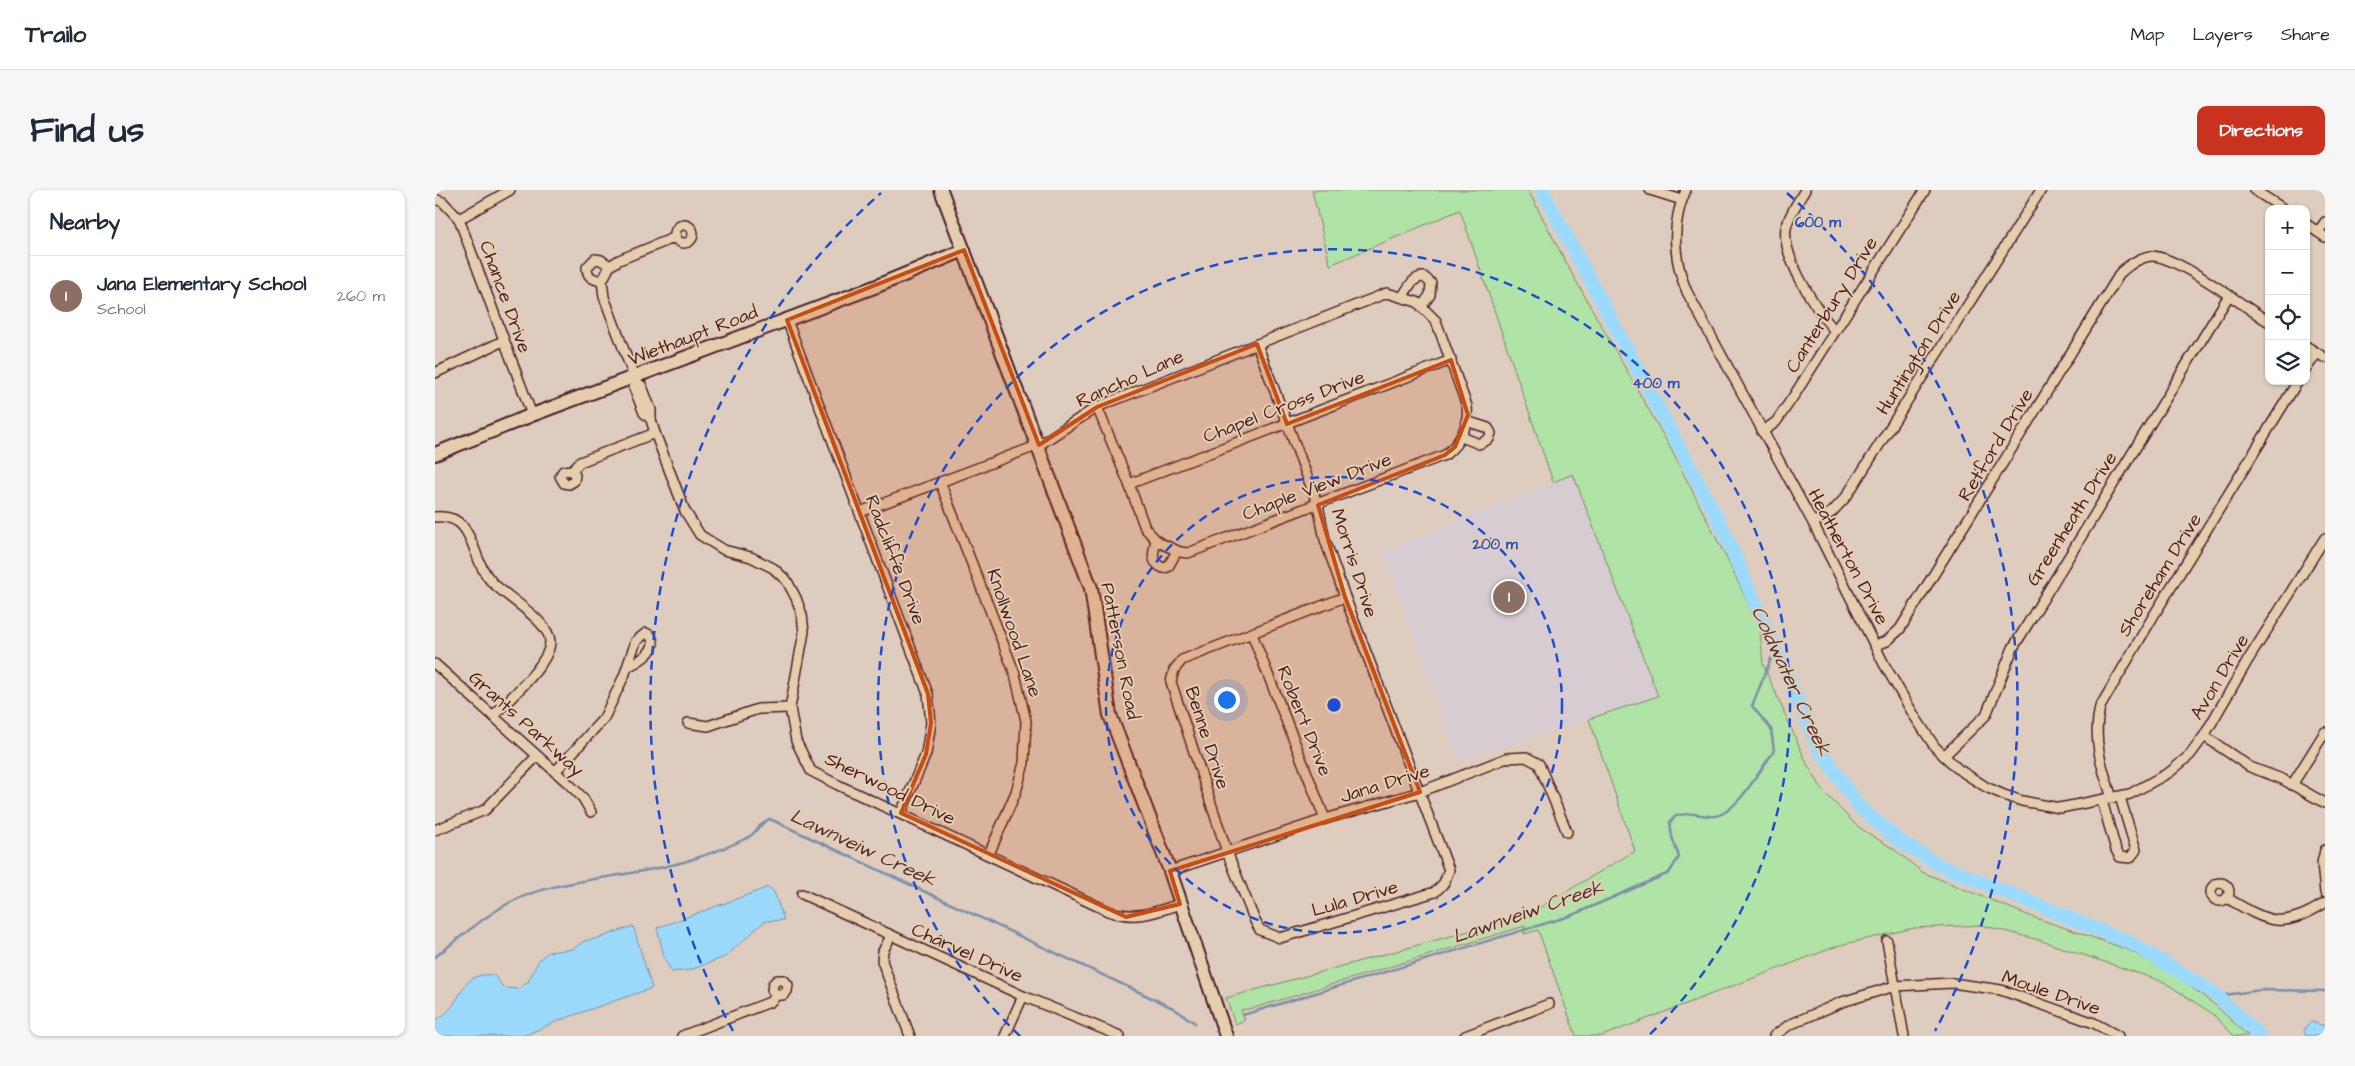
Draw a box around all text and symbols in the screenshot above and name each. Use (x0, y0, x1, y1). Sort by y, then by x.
text: Trailo (25, 18, 86, 52)
text: Map (2130, 22, 2164, 47)
text: Layers (2192, 22, 2253, 47)
text: Share (2281, 22, 2330, 47)
text: Find us (30, 106, 144, 155)
button: Directions (2197, 106, 2325, 155)
map controls (2265, 205, 2310, 385)
button: + (2265, 205, 2310, 250)
text: Nearby (50, 208, 120, 237)
text: 600 m (1795, 212, 1841, 233)
street label: Canterbury Drive (1779, 232, 1886, 379)
street label: Chance Drive (472, 237, 538, 357)
button: − (2265, 250, 2310, 295)
text: Jana Elementary School (97, 271, 306, 298)
text: 1 (65, 285, 67, 307)
text: 260 m (337, 285, 385, 307)
street label: Huntington Drive (1870, 286, 1969, 421)
button: locate (2265, 295, 2310, 340)
text: School (97, 298, 146, 320)
street label: Wiethaupt Road (624, 299, 762, 373)
button: layers (2265, 340, 2310, 385)
street label: Rancho Lane (1072, 343, 1188, 415)
street label: Chapel Cross Drive (1199, 364, 1369, 450)
text: 400 m (1633, 373, 1680, 394)
street label: Retford Drive (1952, 384, 2040, 506)
street label: Chaple View Drive (1238, 446, 1396, 528)
street label: Greenheath Drive (2020, 447, 2124, 591)
street label: Heatherton Drive (1801, 484, 1895, 630)
street label: Radcliffe Drive (858, 491, 932, 629)
street label: Morris Drive (1324, 505, 1384, 621)
street label: Shoreham Drive (2111, 508, 2209, 642)
text: 200 m (1471, 534, 1518, 555)
street label: Knollwood Lane (979, 565, 1049, 701)
pin: 1 (1493, 578, 1525, 616)
street label: Patterson Road (1093, 580, 1147, 722)
water label: Coldwater Creek (1744, 602, 1838, 761)
street label: Avon Drive (2184, 629, 2256, 725)
street label: Robert Drive (1270, 662, 1338, 780)
street label: Grants Parkway (462, 665, 590, 784)
street label: Benne Drive (1178, 683, 1236, 793)
your location (1214, 687, 1240, 713)
centre of rings (1325, 696, 1343, 714)
street label: Sherwood Drive (820, 746, 960, 832)
street label: Jana Drive (1337, 758, 1433, 810)
water label: Lawnveiw Creek (786, 802, 941, 894)
water label: Lawnveiw Creek (1449, 873, 1608, 951)
street label: Lula Drive (1309, 874, 1401, 924)
street label: Charvel Drive (907, 916, 1027, 990)
street label: Moule Drive (1998, 964, 2104, 1022)

